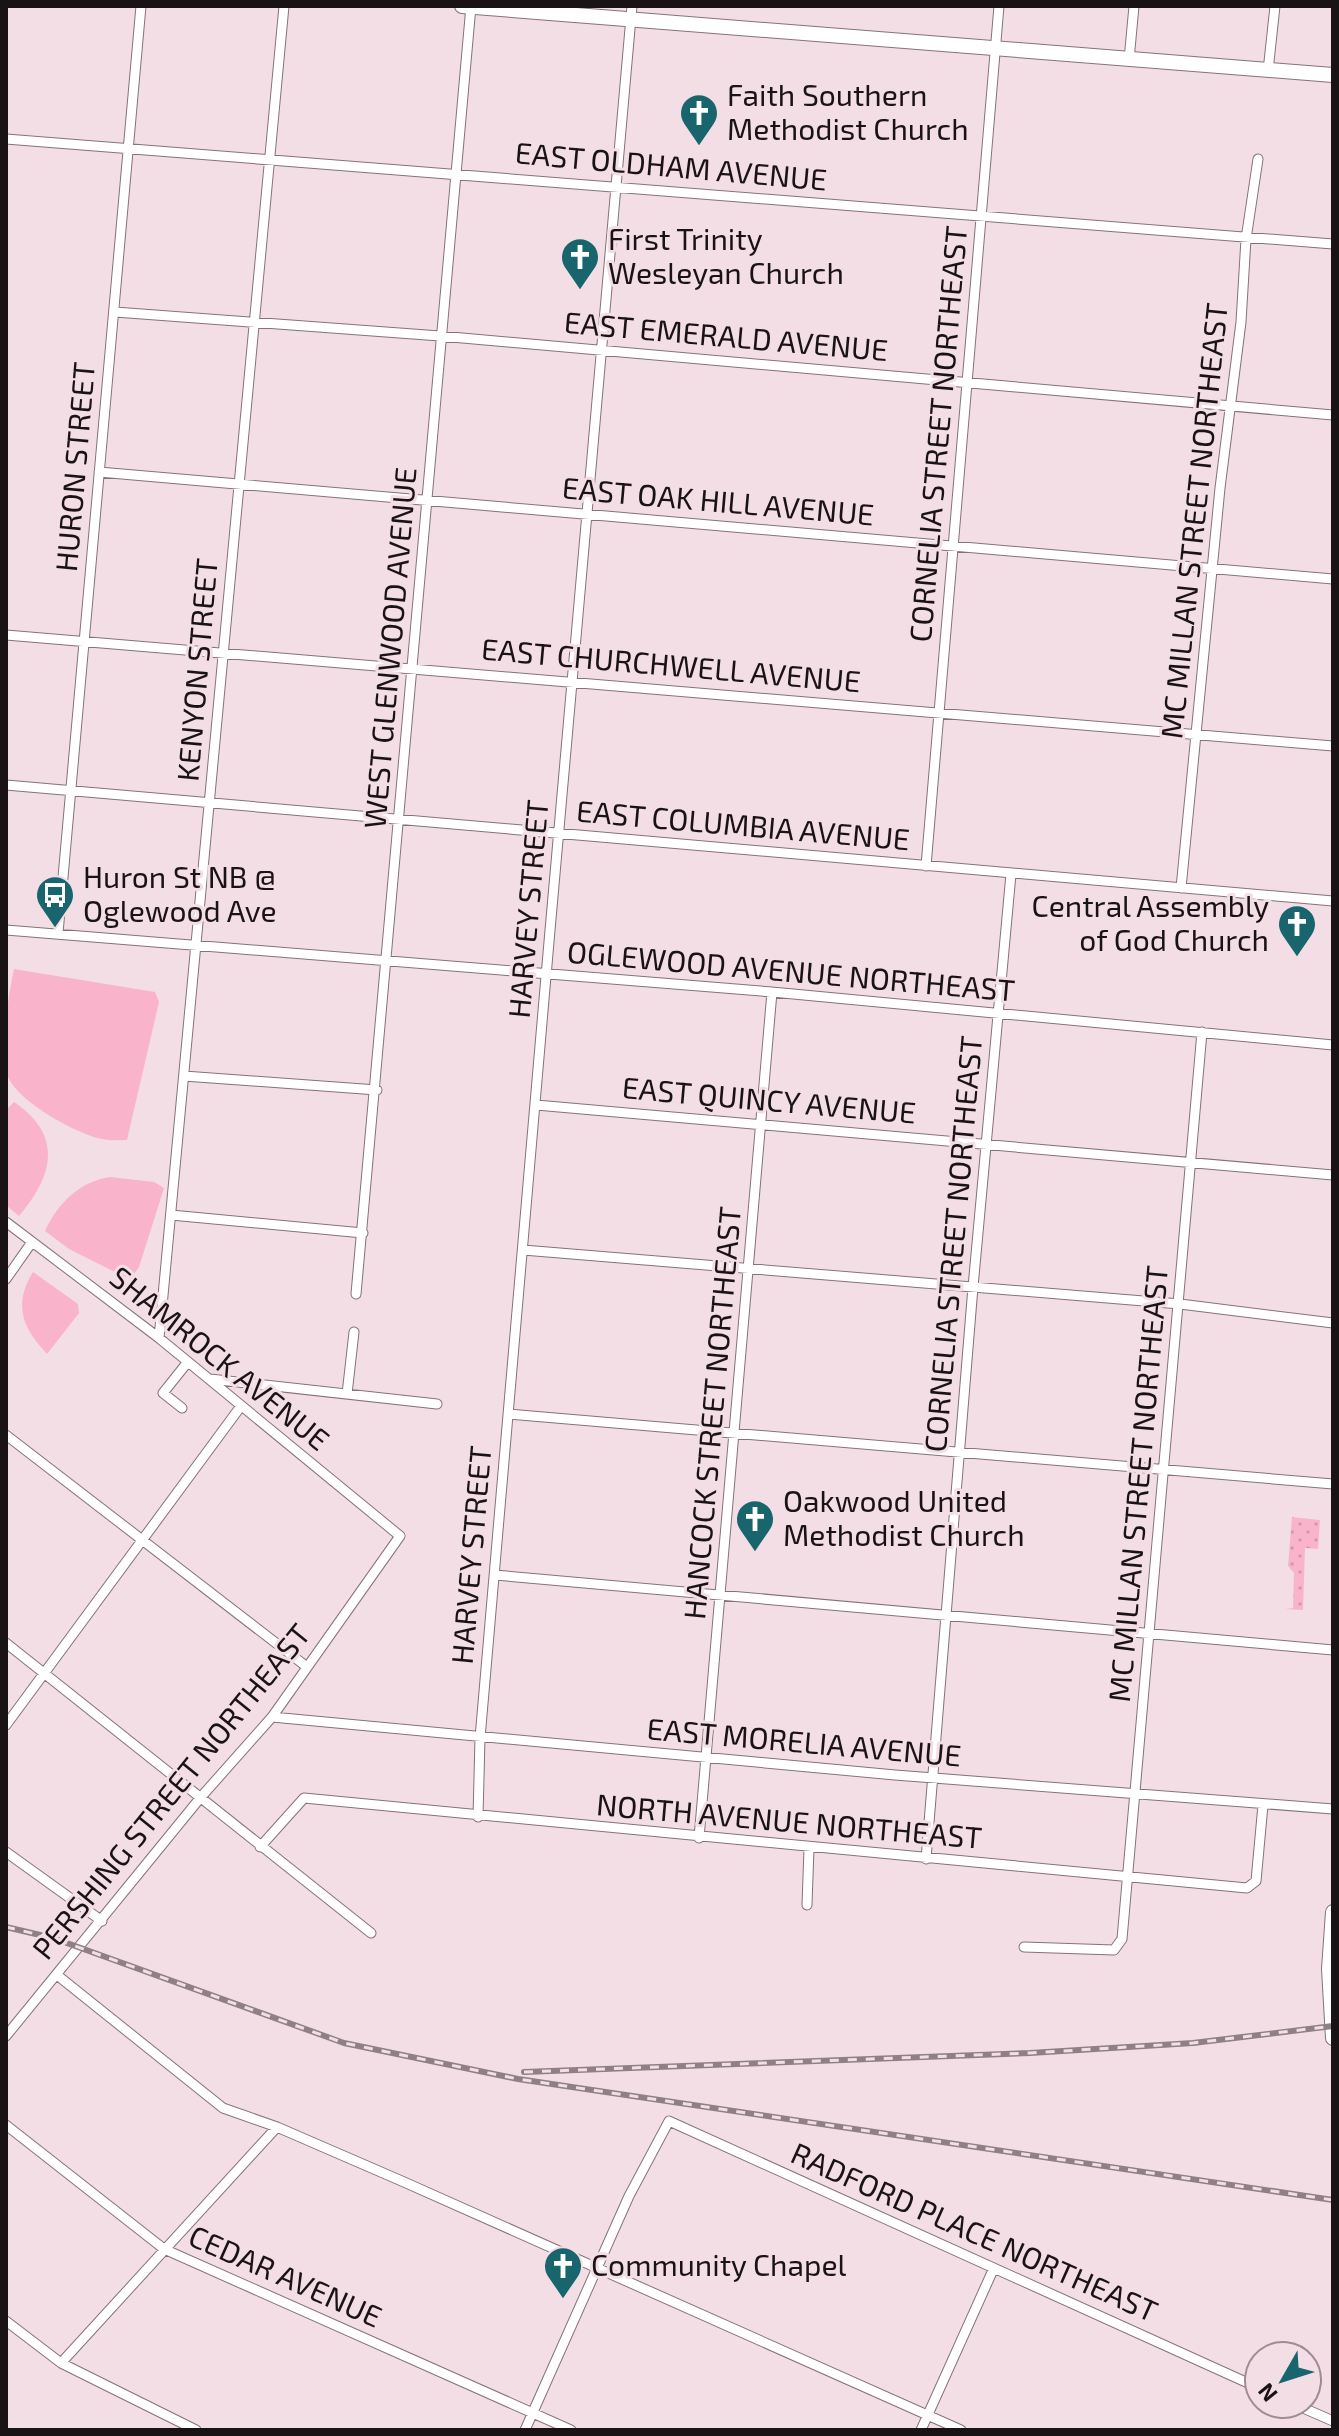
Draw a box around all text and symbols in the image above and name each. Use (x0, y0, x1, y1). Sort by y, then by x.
place label: Faith Southern Methodist Church (727, 76, 969, 146)
church icon: Faith Southern Methodist Church (678, 92, 720, 147)
street label: EAST OLDHAM AVENUE (514, 133, 829, 197)
place label: First Trinity Wesleyan Church (608, 220, 844, 290)
street label: CORNELIA STREET NORTHEAST (901, 224, 973, 643)
church icon: First Trinity Wesleyan Church (559, 236, 601, 291)
street label: MC MILLAN STREET NORTHEAST (1152, 301, 1234, 740)
street label: EAST EMERALD AVENUE (563, 303, 890, 367)
street label: HURON STREET (47, 361, 101, 573)
street label: WEST GLENWOOD AVENUE (355, 466, 423, 830)
street label: EAST OAK HILL AVENUE (561, 468, 876, 532)
street label: KENYON STREET (168, 557, 224, 783)
street label: EAST CHURCHWELL AVENUE (480, 629, 862, 699)
street label: EAST COLUMBIA AVENUE (575, 791, 911, 857)
street label: HARVEY STREET (500, 798, 554, 1019)
place label: Huron St NB @ Oglewood Ave (83, 858, 277, 928)
bus stop icon: Huron St NB @ Oglewood Ave (34, 874, 76, 929)
place label: Central Assembly of God Church (1032, 887, 1269, 957)
church icon: Central Assembly of God Church (1276, 903, 1318, 958)
street label: OGLEWOOD AVENUE NORTHEAST (566, 932, 1017, 1008)
street label: CORNELIA STREET NORTHEAST (916, 1034, 988, 1453)
street label: EAST QUINCY AVENUE (621, 1068, 918, 1130)
street label: HANCOCK STREET NORTHEAST (675, 1205, 747, 1621)
street label: SHAMROCK AVENUE (103, 1258, 337, 1457)
street label: MC MILLAN STREET NORTHEAST (1100, 1264, 1174, 1704)
street label: HARVEY STREET (443, 1444, 497, 1665)
place label: Oakwood United Methodist Church (783, 1482, 1025, 1552)
church icon: Oakwood United Methodist Church (734, 1498, 776, 1553)
street label: PERSHING STREET NORTHEAST (24, 1616, 317, 1966)
street label: EAST MORELIA AVENUE (646, 1709, 963, 1773)
street label: NORTH AVENUE NORTHEAST (595, 1785, 983, 1855)
street label: RADFORD PLACE NORTHEAST (786, 2134, 1164, 2328)
street label: CEDAR AVENUE (184, 2217, 388, 2334)
church icon: Community Chapel (542, 2245, 584, 2300)
place label: Community Chapel (591, 2246, 847, 2282)
north arrow (1243, 2340, 1323, 2420)
text: N (1252, 2379, 1282, 2408)

